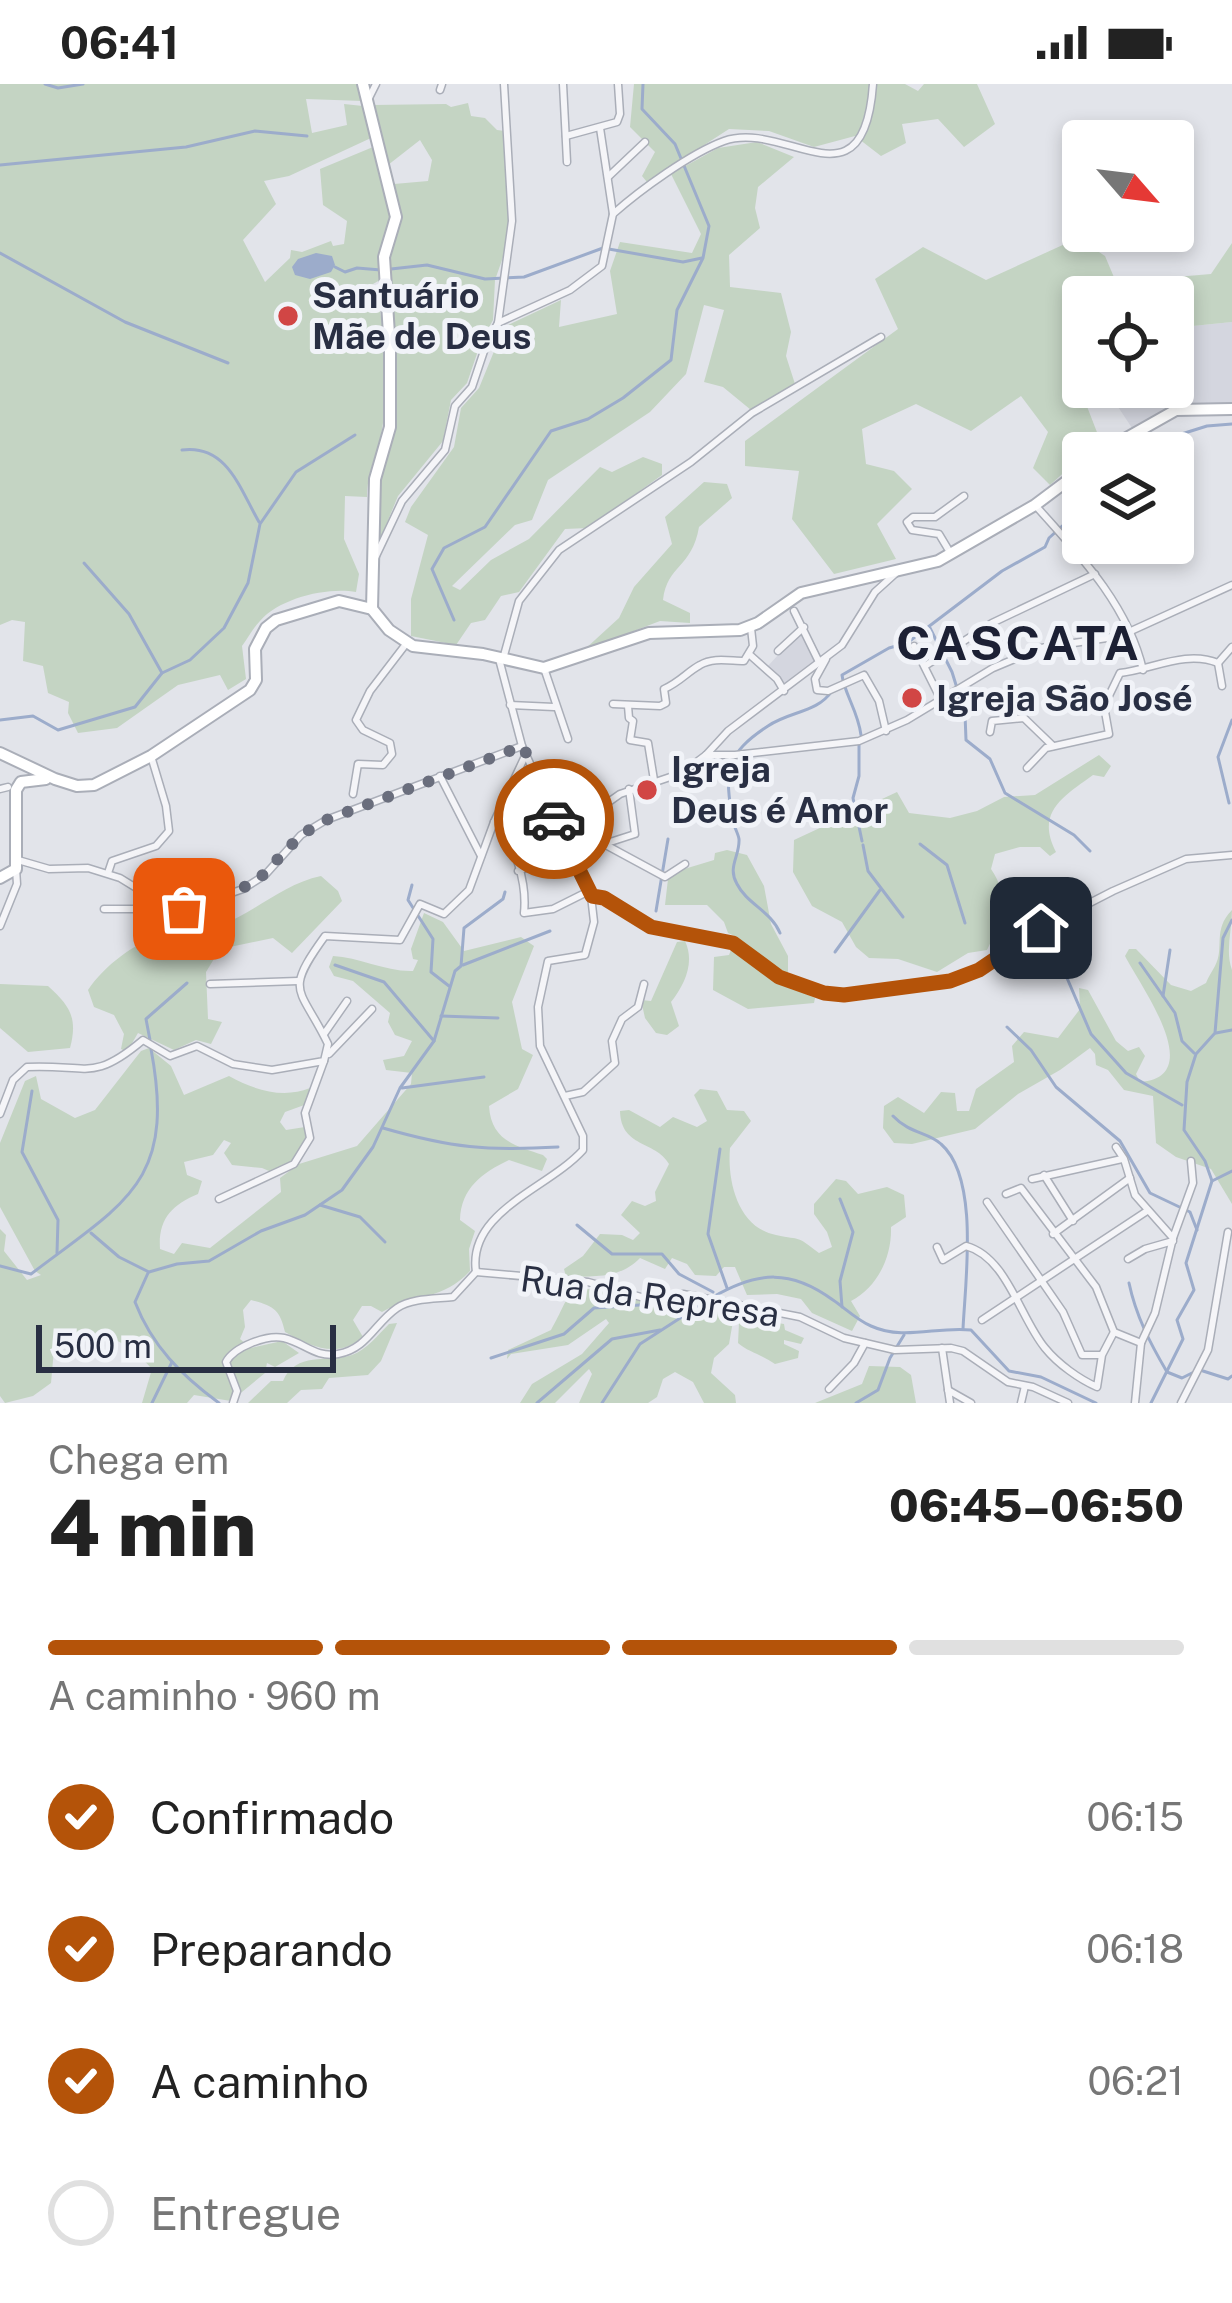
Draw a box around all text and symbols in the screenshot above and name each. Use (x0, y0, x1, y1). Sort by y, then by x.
text: 06:41 (60, 16, 179, 69)
north arrow (1062, 120, 1194, 252)
map controls (1062, 120, 1194, 564)
place label: Santuário Mãe de Deus (312, 274, 532, 357)
button: locate (1062, 276, 1194, 408)
marker: Santuário Mãe de Deus (275, 303, 301, 329)
button: layers (1062, 432, 1194, 564)
district label: CASCATA (896, 614, 1142, 671)
place label: Igreja São José (936, 677, 1193, 719)
marker: Igreja São José (899, 685, 925, 711)
place label: Igreja Deus é Amor (671, 748, 888, 831)
courier (494, 759, 614, 879)
marker: Igreja Deus é Amor (634, 777, 660, 803)
icon: car (521, 786, 587, 852)
pin (133, 858, 235, 960)
icon: bag (151, 876, 217, 942)
pin (990, 877, 1092, 979)
icon: home (1008, 895, 1074, 961)
street label: Rua da Represa (518, 1257, 782, 1335)
scale bar (36, 1319, 336, 1372)
text: 500 m (54, 1327, 152, 1365)
text: Chega em (48, 1437, 229, 1483)
text: 06:45–06:50 (889, 1479, 1184, 1532)
text: 4 min (48, 1482, 257, 1574)
text: A caminho · 960 m (48, 1673, 380, 1719)
icon: check (48, 1784, 114, 1850)
text: Confirmado (150, 1791, 394, 1844)
text: 06:15 (1086, 1794, 1184, 1840)
icon: check (48, 1916, 114, 1982)
text: Preparando (150, 1923, 393, 1976)
text: 06:18 (1086, 1926, 1184, 1972)
icon: check (48, 2048, 114, 2114)
text: A caminho (150, 2055, 369, 2108)
text: 06:21 (1087, 2058, 1184, 2104)
text: Entregue (150, 2187, 341, 2240)

